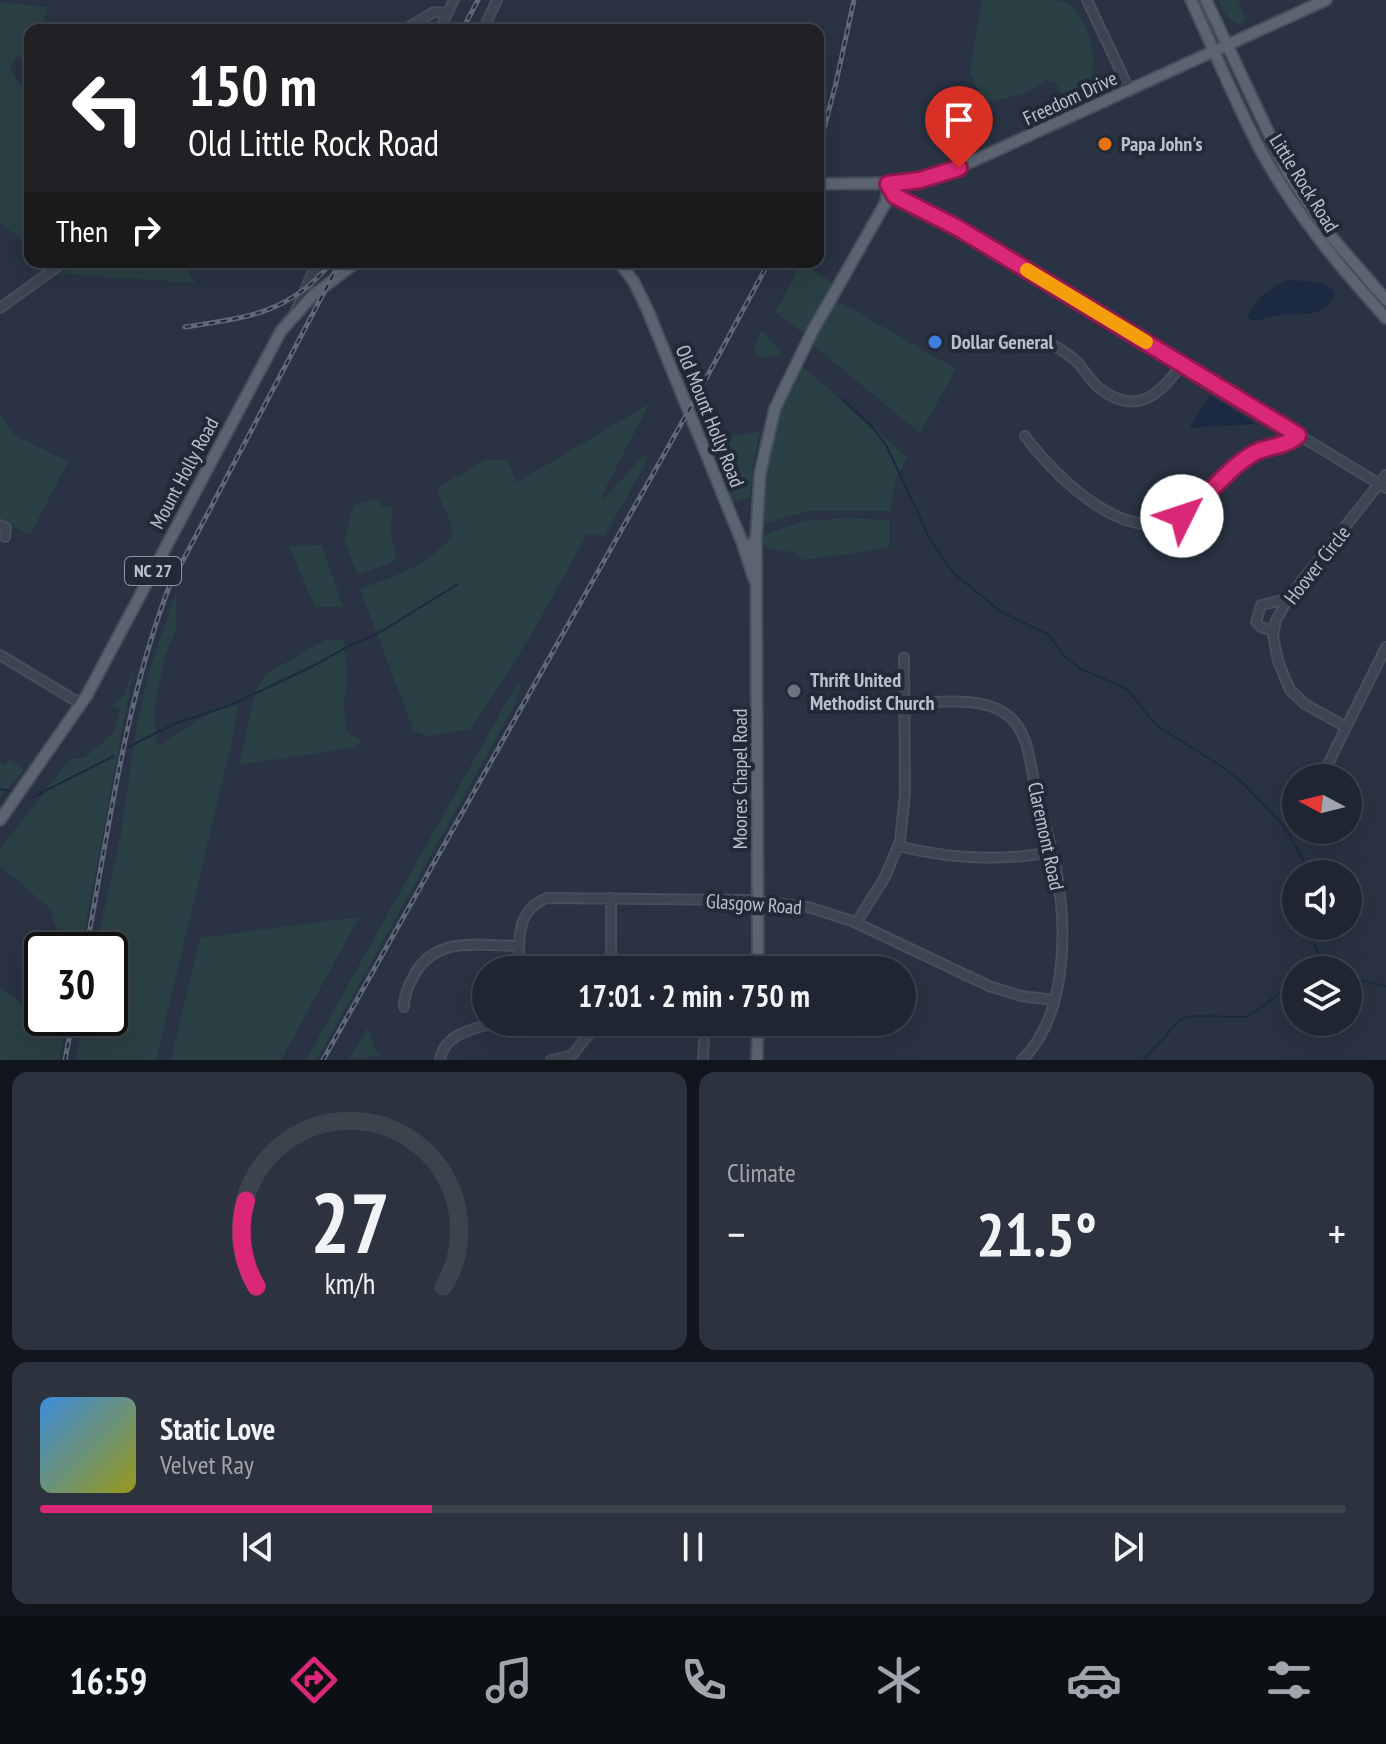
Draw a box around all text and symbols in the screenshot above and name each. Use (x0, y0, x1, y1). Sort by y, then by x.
text: 150 m (188, 49, 317, 121)
icon: left (56, 56, 160, 160)
street label: Freedom Drive (1019, 65, 1121, 131)
pin (925, 86, 993, 168)
icon: arrive (937, 98, 981, 142)
text: Old Little Rock Road (188, 119, 439, 166)
street label: Little Rock Road (1264, 129, 1344, 237)
place label: Papa John's (1121, 131, 1202, 157)
marker: Papa John's (1096, 135, 1114, 153)
icon: right (124, 208, 168, 252)
text: Then (56, 211, 108, 250)
place label: Dollar General (951, 329, 1054, 355)
marker: Dollar General (926, 333, 944, 351)
street label: Old Mount Holly Road (670, 341, 750, 491)
street label: Mount Holly Road (144, 413, 224, 533)
position arrow (1140, 474, 1224, 558)
street label: Hoover Circle (1278, 521, 1356, 609)
road number: NC 27 (125, 557, 181, 585)
place label: Thrift United Methodist Church (810, 667, 935, 716)
marker: Thrift United Methodist Church (785, 682, 803, 700)
street label: Moores Chapel Road (727, 709, 753, 849)
north arrow (1282, 764, 1362, 844)
map controls (1282, 764, 1362, 1036)
street label: Claremont Road (1022, 780, 1070, 892)
button: sound (1282, 860, 1362, 940)
street label: Glasgow Road (705, 888, 803, 920)
speed limit sign: 30 (24, 932, 128, 1036)
button: layers (1282, 956, 1362, 1036)
text: 17:01 · 2 min · 750 m (578, 976, 810, 1015)
text: Climate (727, 1156, 796, 1189)
text: 27 (310, 1168, 389, 1276)
text: 21.5° (976, 1195, 1097, 1273)
text: − (727, 1205, 745, 1262)
text: + (1328, 1205, 1346, 1262)
text: km/h (324, 1265, 375, 1302)
text: Static Love (160, 1409, 275, 1448)
text: Velvet Ray (160, 1448, 254, 1481)
icon: previous (236, 1525, 280, 1569)
icon: pause (671, 1525, 715, 1569)
icon: next (1106, 1525, 1150, 1569)
icon: directions (286, 1652, 342, 1708)
icon: music (481, 1652, 537, 1708)
icon: phone (676, 1652, 732, 1708)
icon: climate (871, 1652, 927, 1708)
icon: car (1066, 1652, 1122, 1708)
icon: filters (1261, 1652, 1317, 1708)
text: 16:59 (69, 1657, 147, 1704)

